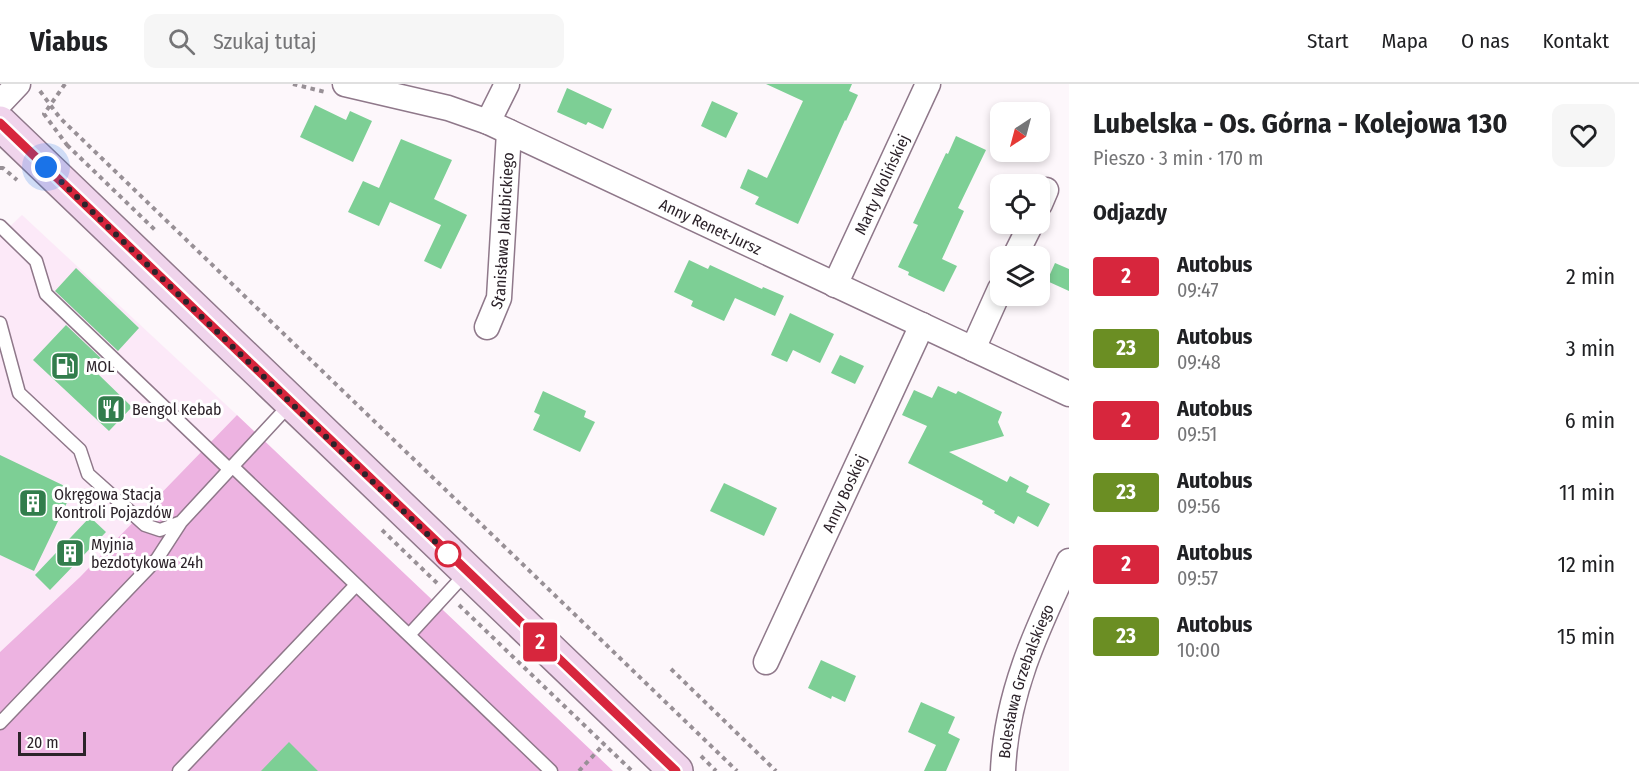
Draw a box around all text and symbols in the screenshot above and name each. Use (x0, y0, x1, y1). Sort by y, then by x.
search box (144, 14, 564, 68)
text: Viabus (30, 25, 108, 58)
icon: search (165, 25, 198, 58)
text: Szukaj tutaj (213, 28, 317, 55)
text: Start (1307, 28, 1349, 54)
text: Mapa (1382, 28, 1428, 54)
text: O nas (1461, 28, 1509, 54)
text: Kontakt (1542, 28, 1609, 54)
north arrow (990, 102, 1050, 162)
map controls (990, 102, 1050, 306)
button: heart (1552, 104, 1615, 167)
text: Lubelska - Os. Górna - Kolejowa 130 (1093, 107, 1507, 140)
street label: Marty Wolińskiej (850, 131, 913, 237)
text: Pieszo · 3 min · 170 m (1093, 146, 1263, 170)
your location (31, 152, 61, 182)
street label: Stanisława Jakubickiego (486, 152, 517, 312)
button: locate (990, 174, 1050, 234)
street label: Anny Renet-Jursz (657, 194, 765, 258)
text: Odjazdy (1093, 199, 1167, 226)
button: layers (990, 246, 1050, 306)
text: Autobus (1177, 251, 1252, 278)
text: 2 (1121, 263, 1131, 289)
text: 2 min (1566, 263, 1615, 290)
text: 09:47 (1177, 278, 1219, 302)
text: Autobus (1177, 323, 1252, 350)
text: 23 (1116, 335, 1136, 361)
text: 3 min (1566, 335, 1615, 362)
fuel station icon: MOL (49, 350, 81, 382)
text: 09:48 (1177, 350, 1221, 374)
place label: MOL (86, 357, 114, 376)
restaurant icon: Bengol Kebab (95, 393, 127, 425)
text: Autobus (1177, 395, 1252, 422)
place label: Bengol Kebab (132, 400, 222, 419)
text: 2 (1121, 407, 1131, 433)
text: 6 min (1565, 407, 1615, 434)
text: 09:51 (1177, 422, 1217, 446)
street label: Anny Boskiej (818, 451, 870, 535)
text: Autobus (1177, 467, 1252, 494)
text: 23 (1116, 479, 1136, 505)
text: 11 min (1559, 479, 1615, 506)
place label: Okręgowa Stacja Kontroli Pojazdów (54, 485, 172, 522)
building icon: Okręgowa Stacja Kontroli Pojazdów (17, 487, 49, 519)
text: 09:56 (1177, 494, 1220, 518)
place label: Myjnia bezdotykowa 24h (91, 535, 203, 572)
building icon: Myjnia bezdotykowa 24h (54, 537, 86, 569)
text: Autobus (1177, 539, 1252, 566)
unlabelled marker (435, 541, 461, 567)
text: 2 (1121, 551, 1131, 577)
text: 12 min (1557, 551, 1615, 578)
text: 09:57 (1177, 566, 1218, 590)
street label: Bolesława Grzebalskiego (994, 601, 1057, 759)
text: Autobus (1177, 611, 1252, 638)
line badge: 2 (520, 622, 560, 662)
text: 23 (1116, 623, 1136, 649)
text: 15 min (1557, 623, 1615, 650)
text: 2 (535, 629, 545, 655)
text: 10:00 (1177, 638, 1220, 662)
scale bar (18, 729, 86, 756)
text: 20 m (27, 733, 58, 752)

